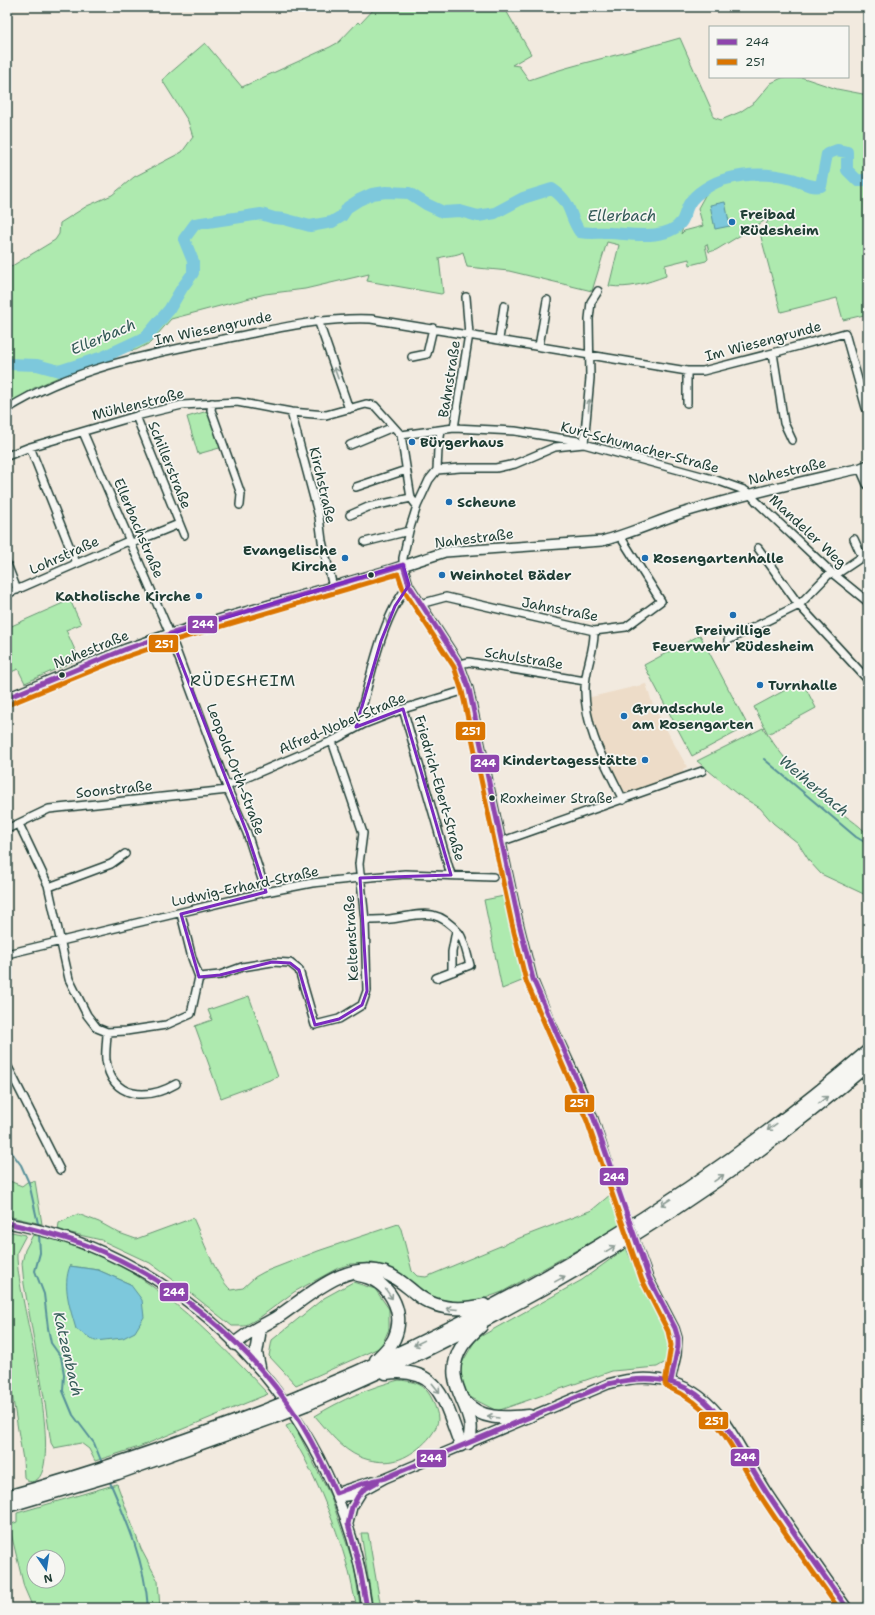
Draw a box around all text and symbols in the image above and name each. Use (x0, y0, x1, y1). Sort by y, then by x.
legend (709, 26, 849, 78)
text: 244 (745, 34, 769, 50)
text: 251 (745, 54, 765, 70)
place label: Freibad Rüdesheim (740, 205, 819, 239)
water label: Ellerbach (587, 206, 657, 226)
marker: Freibad Rüdesheim (727, 217, 737, 227)
street label: Im Wiesengrunde (153, 307, 274, 349)
water label: Ellerbach (67, 314, 139, 360)
street label: Im Wiesengrunde (703, 317, 823, 365)
street label: Bahnstraße (434, 339, 464, 419)
one-way arrow (332, 367, 340, 379)
street label: Mühlenstraße (90, 384, 186, 424)
one-way arrow (585, 399, 592, 412)
street label: Kurt-Schumacher-Straße (559, 417, 721, 477)
street label: Schillerstraße (144, 419, 196, 511)
place label: Bürgerhaus (420, 433, 504, 451)
marker: Bürgerhaus (407, 437, 417, 447)
street label: Kirchstraße (305, 445, 341, 525)
street label: Nahestraße (746, 453, 828, 489)
street label: Ellerbachstraße (110, 475, 168, 581)
street label: Mandeler Weg (765, 490, 851, 572)
place label: Scheune (457, 493, 516, 511)
marker: Scheune (444, 497, 454, 507)
street label: Nahestraße (433, 524, 515, 552)
street label: Lohrstraße (26, 532, 102, 578)
place label: Evangelische Kirche (243, 541, 337, 575)
place label: Rosengartenhalle (653, 549, 784, 567)
marker: Evangelische Kirche (340, 553, 350, 563)
marker: Rosengartenhalle (640, 553, 650, 563)
place label: Weinhotel Bäder (450, 566, 572, 584)
unlabelled marker (366, 570, 376, 580)
marker: Weinhotel Bäder (437, 570, 447, 580)
place label: Katholische Kirche (55, 587, 191, 605)
marker: Katholische Kirche (194, 591, 204, 601)
street label: Jahnstraße (520, 593, 600, 625)
marker: Freiwillige Feuerwehr Rüdesheim (728, 610, 738, 620)
one-way arrow (385, 612, 393, 624)
line badge: 244 (187, 615, 218, 634)
text: 244 (192, 617, 215, 632)
place label: Freiwillige Feuerwehr Rüdesheim (652, 621, 814, 655)
street label: Nahestraße (51, 626, 131, 672)
line badge: 251 (148, 634, 179, 653)
text: 251 (154, 637, 174, 652)
street label: Schulstraße (483, 643, 565, 673)
unlabelled marker (57, 670, 67, 680)
district label: RÜDESHEIM (190, 670, 296, 691)
place label: Turnhalle (768, 676, 837, 694)
marker: Turnhalle (755, 680, 765, 690)
street label: Alfred-Nobel-Straße (276, 688, 408, 758)
place label: Grundschule am Rosengarten (632, 699, 754, 733)
street label: Leopold-Orth-Straße (203, 701, 269, 837)
marker: Grundschule am Rosengarten (619, 711, 629, 721)
street label: Friedrich-Ebert-Straße (411, 713, 469, 863)
line badge: 251 (455, 721, 486, 741)
text: 251 (461, 724, 481, 739)
place label: Kindertagesstätte (502, 751, 637, 769)
water label: Weiherbach (775, 751, 853, 821)
line badge: 244 (470, 754, 500, 773)
marker: Kindertagesstätte (640, 755, 650, 765)
text: 244 (474, 756, 497, 771)
street label: Soonstraße (75, 776, 153, 802)
place label: Roxheimer Straße (500, 790, 613, 807)
marker: Roxheimer Straße (487, 793, 497, 803)
street label: Ludwig-Erhard-Straße (170, 862, 320, 910)
street label: Keltenstraße (340, 894, 362, 982)
line badge: 251 (564, 1094, 595, 1113)
text: 251 (569, 1096, 589, 1111)
one-way arrow (818, 1096, 829, 1104)
one-way arrow (766, 1123, 777, 1131)
line badge: 244 (599, 1167, 629, 1186)
text: 244 (603, 1170, 626, 1185)
one-way arrow (713, 1174, 724, 1182)
one-way arrow (660, 1198, 671, 1207)
one-way arrow (604, 1245, 616, 1253)
one-way arrow (554, 1275, 566, 1282)
line badge: 244 (159, 1282, 189, 1302)
text: 244 (163, 1285, 186, 1300)
one-way arrow (385, 1288, 393, 1299)
one-way arrow (446, 1305, 459, 1313)
water label: Katzenbach (49, 1310, 87, 1398)
one-way arrow (414, 1340, 426, 1347)
one-way arrow (432, 1383, 440, 1394)
line badge: 251 (698, 1411, 729, 1430)
one-way arrow (487, 1413, 500, 1421)
text: 251 (704, 1414, 724, 1429)
line badge: 244 (730, 1448, 760, 1467)
line badge: 244 (416, 1449, 447, 1468)
text: 244 (734, 1450, 757, 1465)
text: 244 (420, 1451, 443, 1466)
north arrow (26, 1549, 66, 1589)
text: N (42, 1570, 54, 1587)

